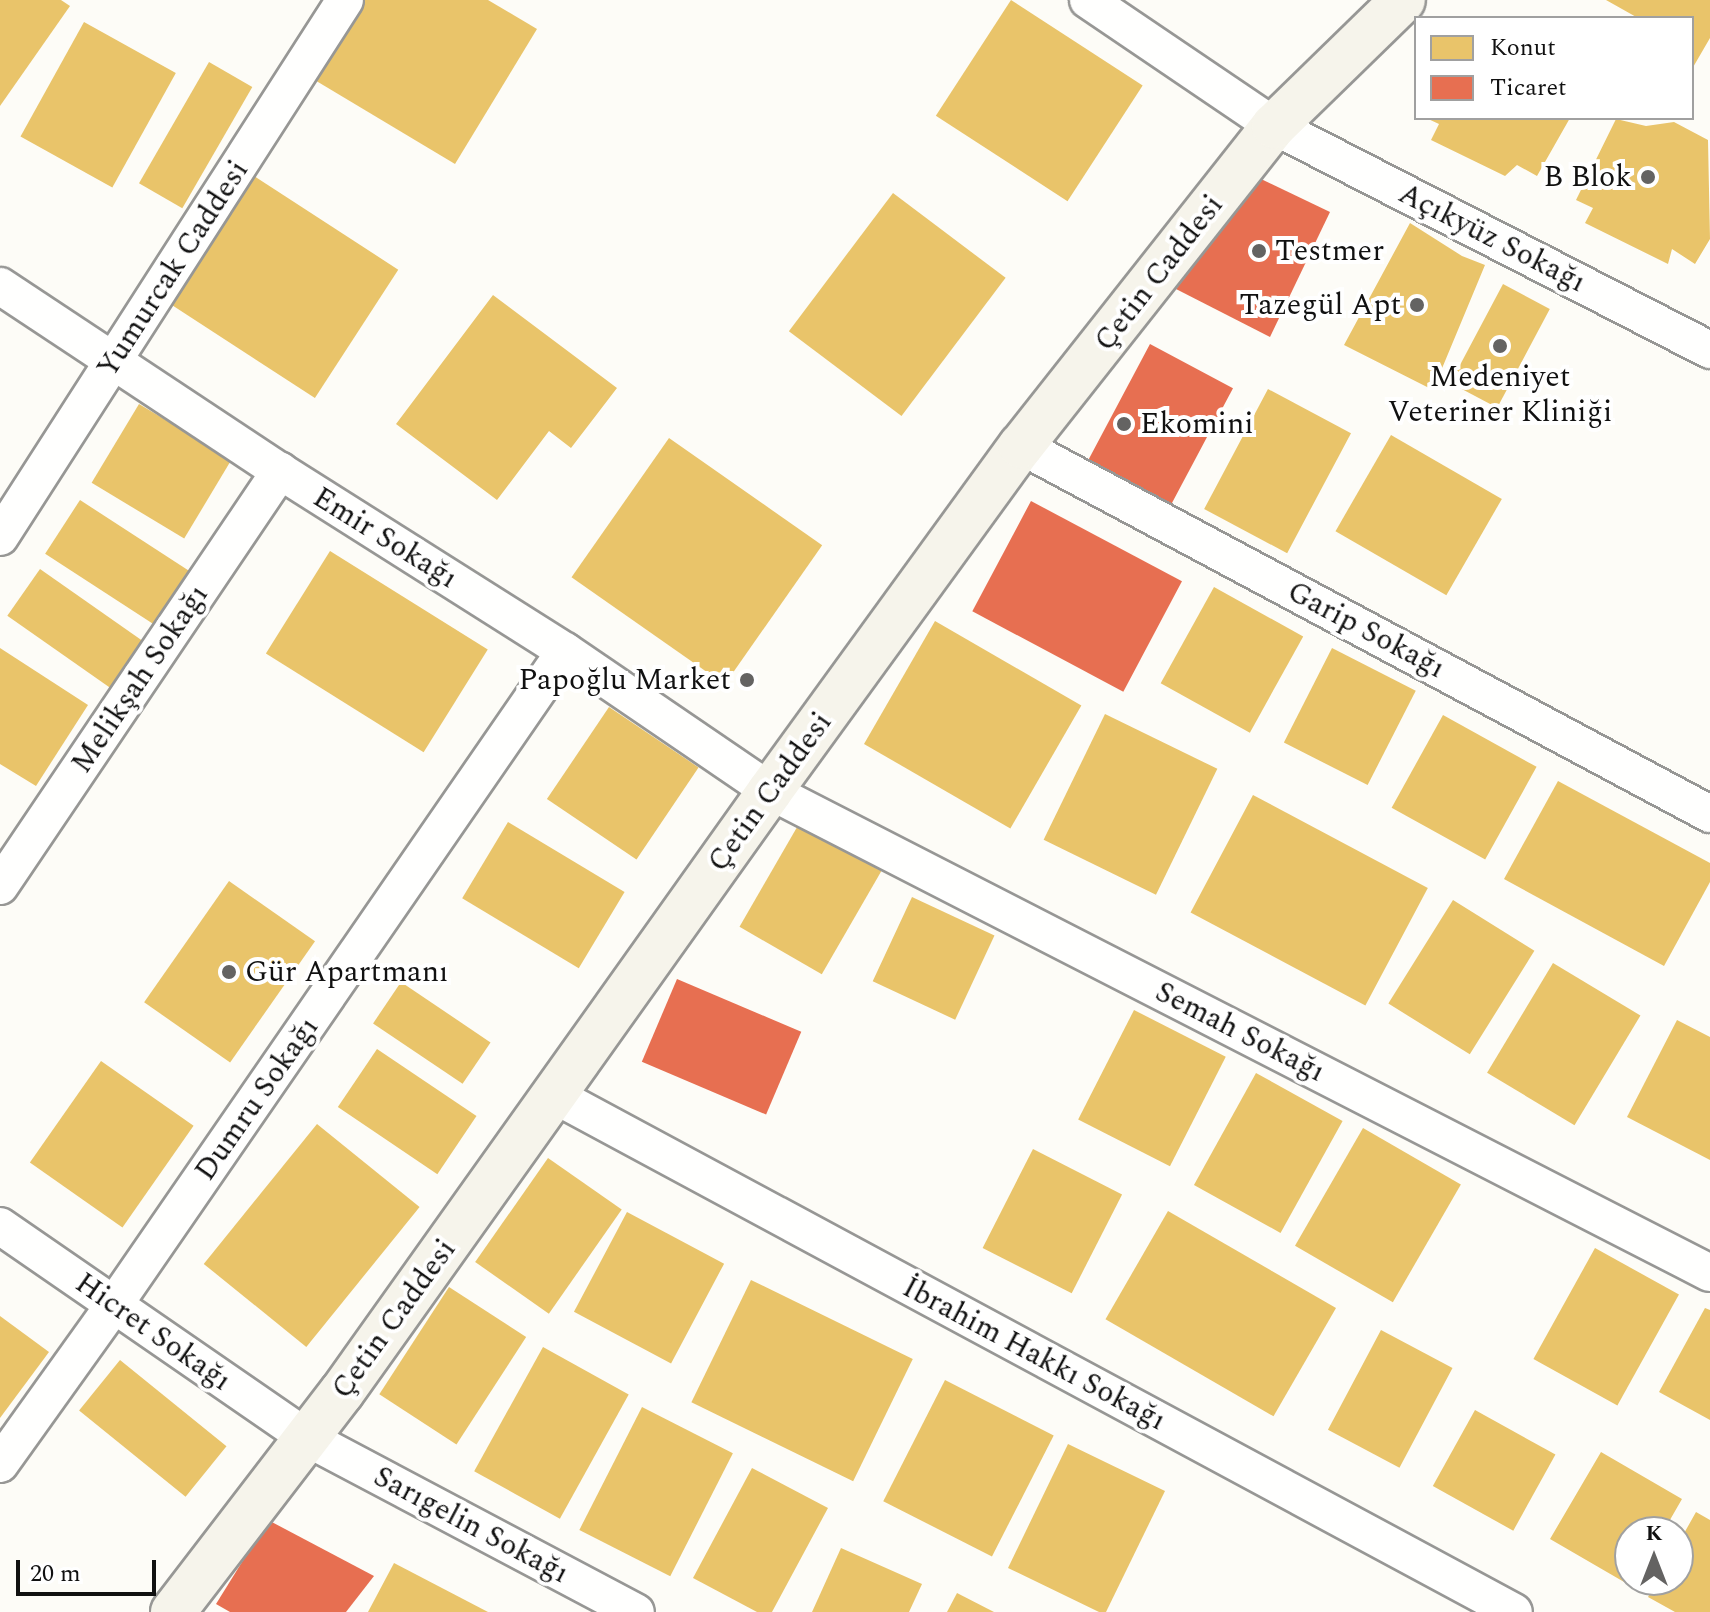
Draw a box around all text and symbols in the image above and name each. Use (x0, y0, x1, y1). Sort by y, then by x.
legend (1414, 16, 1694, 120)
text: Konut (1490, 30, 1556, 66)
text: Ticaret (1490, 70, 1567, 106)
street label: Yumurcak Caddesi (89, 154, 257, 384)
place label: B Blok (1544, 159, 1632, 195)
marker: B Blok (1639, 168, 1657, 186)
street label: Açıkyüz Sokağı (1393, 175, 1591, 301)
street label: Çetin Caddesi (1087, 188, 1231, 358)
place label: Testmer (1275, 233, 1384, 269)
marker: Testmer (1250, 242, 1268, 260)
place label: Tazegül Apt (1239, 287, 1401, 323)
marker: Tazegül Apt (1408, 296, 1426, 314)
marker: Medeniyet Veteriner Kliniği (1491, 337, 1509, 355)
place label: Medeniyet Veteriner Kliniği (1388, 359, 1612, 430)
place label: Ekomini (1140, 406, 1254, 442)
marker: Ekomini (1115, 415, 1133, 433)
street label: Emir Sokağı (306, 479, 464, 597)
street label: Garip Sokağı (1281, 574, 1451, 686)
street label: Melikşah Sokağı (64, 578, 216, 780)
place label: Papoğlu Market (519, 662, 731, 698)
marker: Papoğlu Market (738, 671, 756, 689)
street label: Çetin Caddesi (700, 705, 840, 879)
place label: Gür Apartmanı (245, 954, 448, 990)
marker: Gür Apartmanı (220, 963, 238, 981)
street label: Semah Sokağı (1149, 974, 1331, 1090)
street label: Dumru Sokağı (187, 1010, 327, 1188)
street label: Çetin Caddesi (324, 1232, 464, 1406)
street label: Hicret Sokağı (68, 1265, 238, 1399)
street label: İbrahim Hakkı Sokağı (896, 1269, 1172, 1439)
street label: Sarıgelin Sokağı (367, 1459, 575, 1591)
north arrow (1614, 1516, 1694, 1596)
text: K (1645, 1517, 1663, 1550)
scale bar (20, 1544, 160, 1594)
text: 20 m (30, 1556, 81, 1592)

